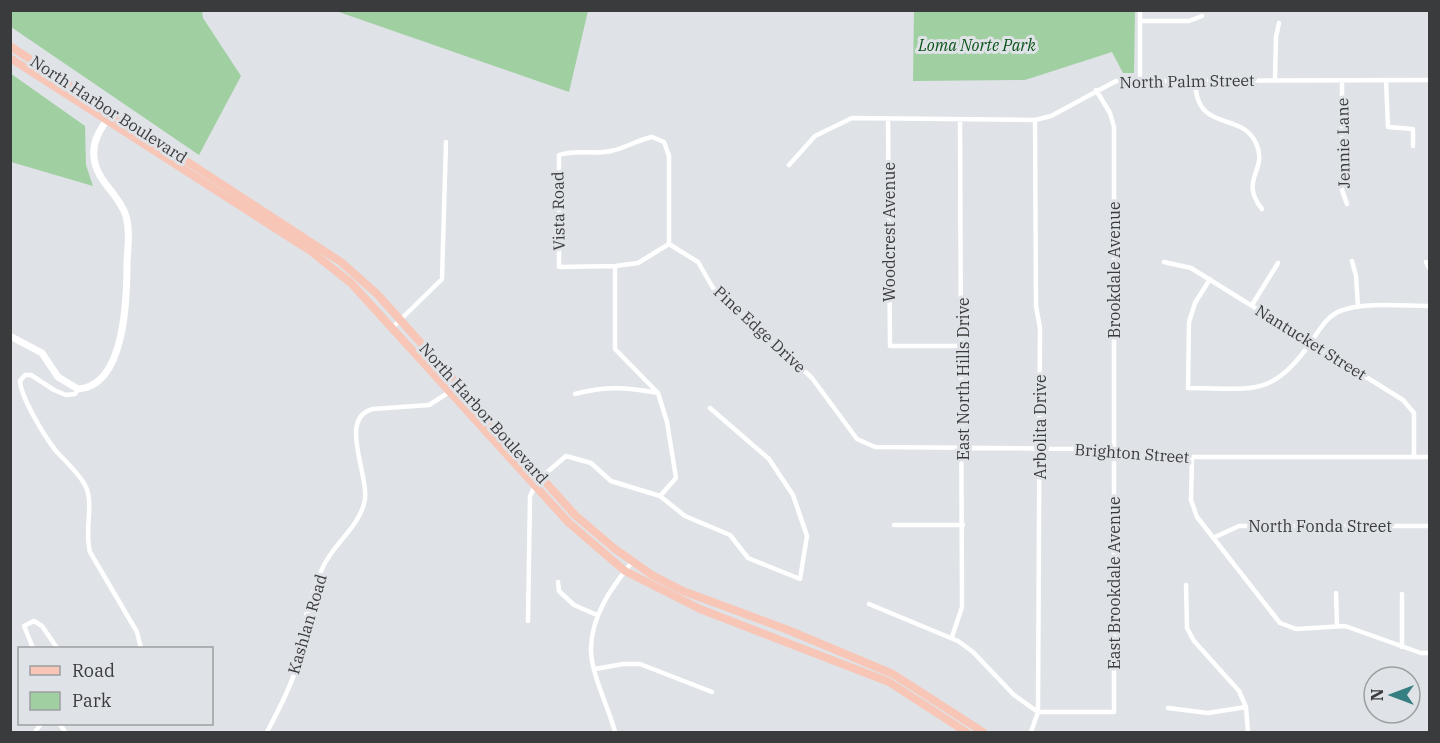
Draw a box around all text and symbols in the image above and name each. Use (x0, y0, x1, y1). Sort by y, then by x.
park label: Loma Norte Park (917, 35, 1036, 55)
street label: North Harbor Boulevard (27, 51, 191, 167)
street label: North Palm Street (1119, 70, 1255, 92)
street label: Jennie Lane (1332, 98, 1354, 188)
street label: Woodcrest Avenue (879, 162, 899, 302)
street label: Vista Road (547, 171, 569, 251)
street label: Brookdale Avenue (1104, 202, 1124, 338)
street label: Pine Edge Drive (710, 281, 810, 377)
street label: East North Hills Drive (953, 297, 973, 461)
street label: Nantucket Street (1252, 300, 1370, 384)
street label: North Harbor Boulevard (415, 338, 553, 488)
street label: Arbolita Drive (1030, 374, 1050, 480)
street label: Brighton Street (1074, 439, 1190, 467)
street label: East Brookdale Avenue (1104, 497, 1124, 669)
street label: North Fonda Street (1248, 516, 1392, 536)
street label: Kashlan Road (283, 571, 331, 676)
legend (18, 647, 213, 725)
text: Road (72, 659, 115, 682)
north arrow (1362, 665, 1422, 725)
text: Park (72, 689, 112, 712)
text: N (1367, 689, 1387, 701)

